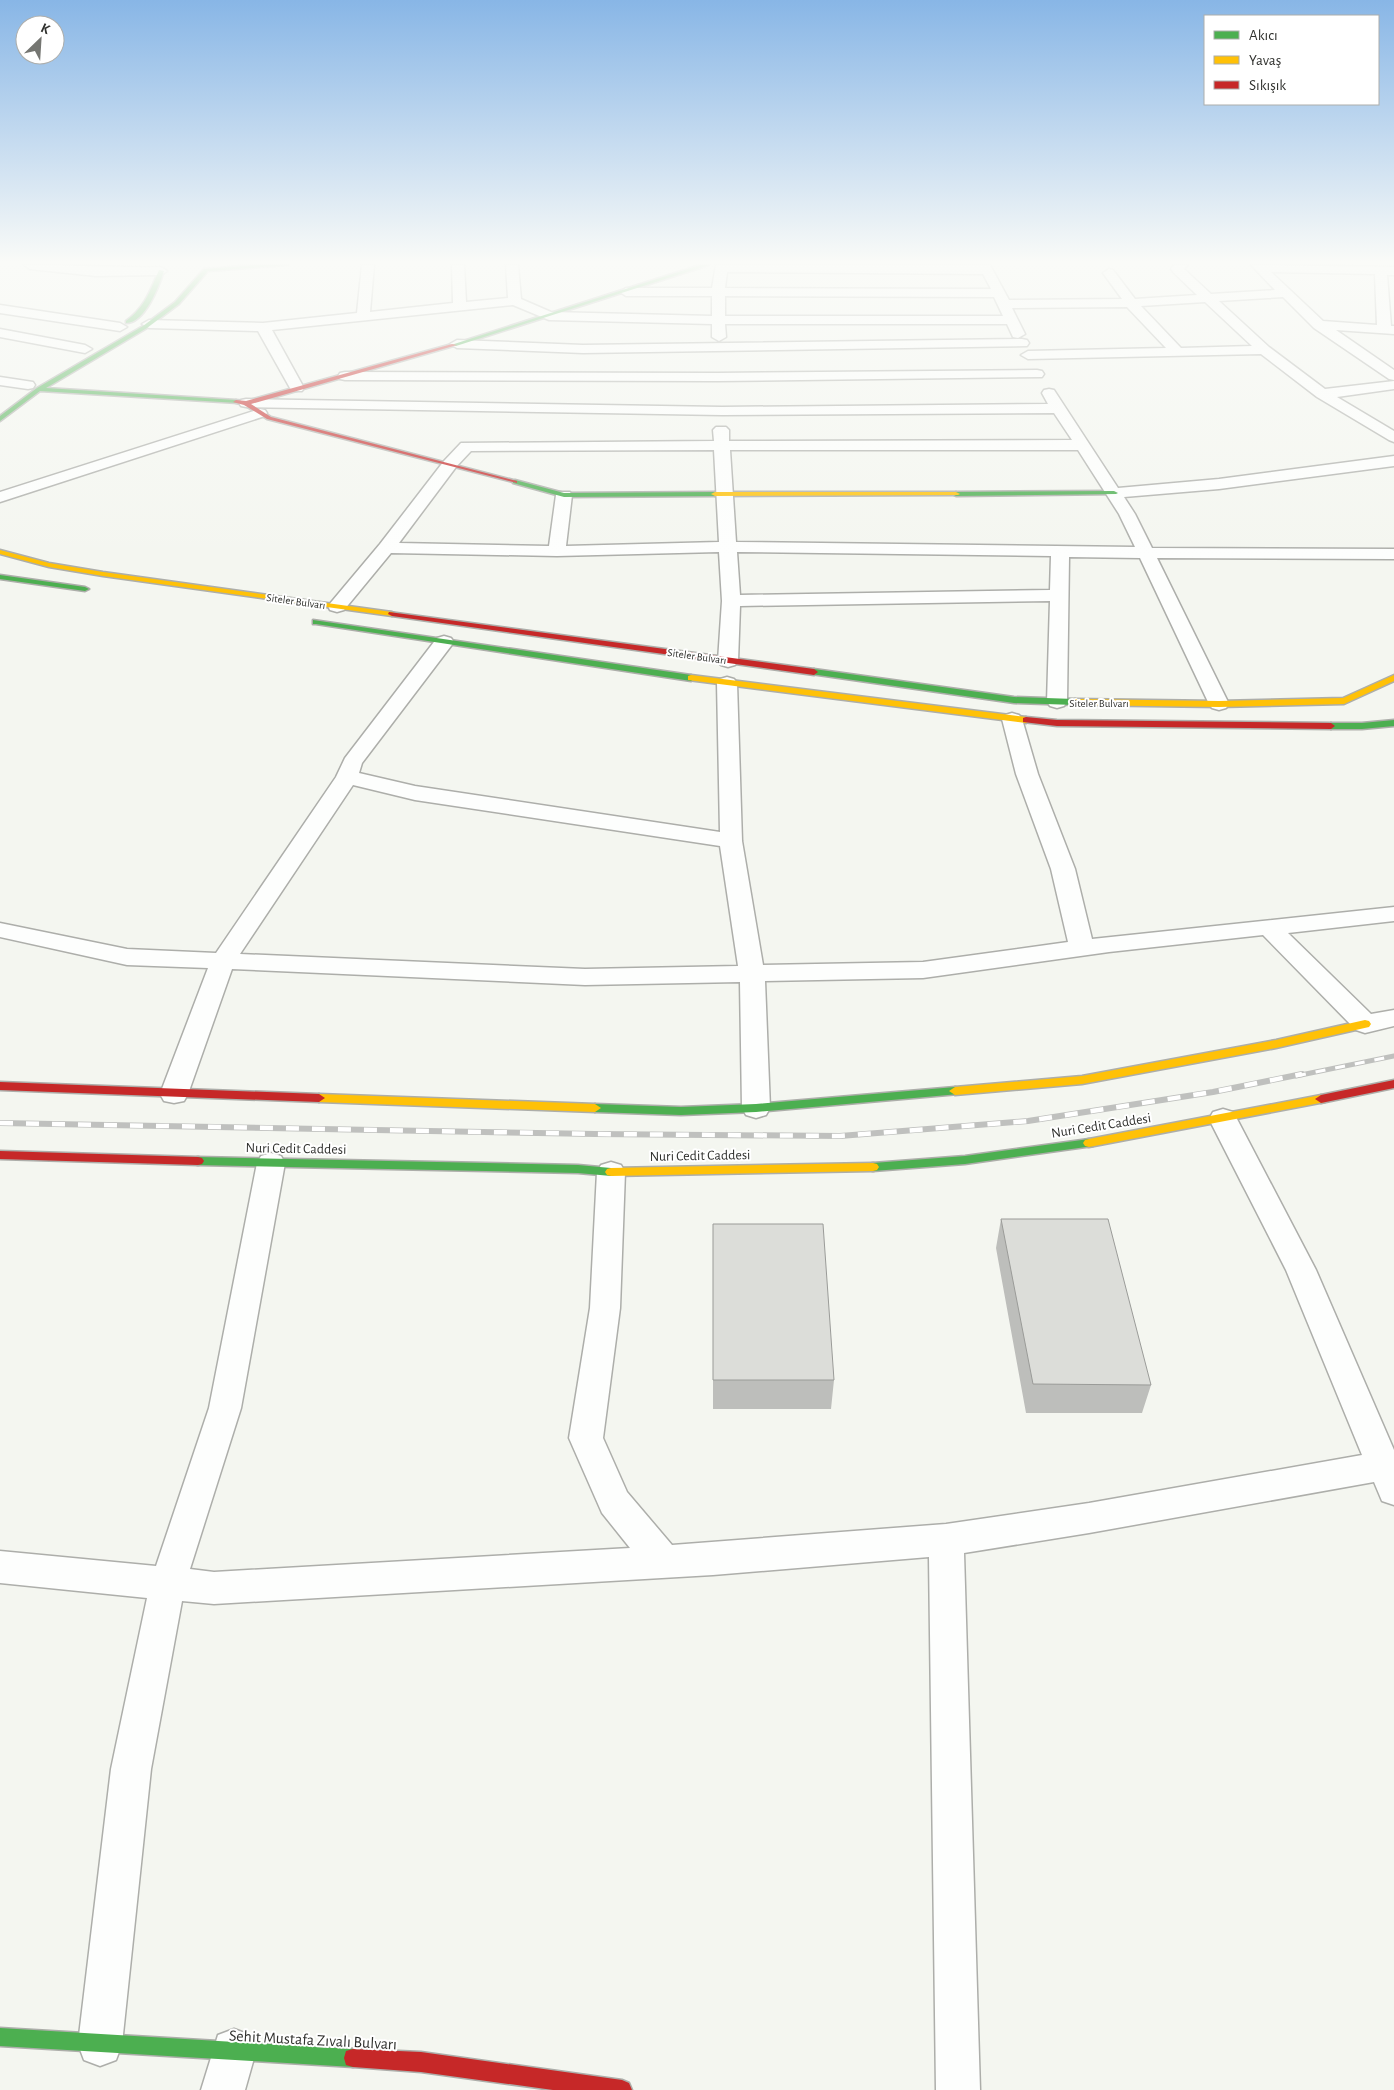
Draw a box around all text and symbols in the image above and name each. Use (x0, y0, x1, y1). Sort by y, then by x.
north arrow (15, 15, 65, 65)
legend (1204, 15, 1379, 105)
text: K (38, 21, 52, 38)
text: Akıcı (1249, 28, 1278, 43)
text: Yavaş (1249, 53, 1281, 68)
text: Sıkışık (1249, 78, 1286, 93)
street label: Siteler Bulvarı (266, 592, 326, 611)
street label: Siteler Bulvarı (667, 647, 727, 666)
street label: Siteler Bulvarı (1069, 698, 1129, 709)
street label: Nuri Cedit Caddesi (1050, 1111, 1152, 1141)
street label: Nuri Cedit Caddesi (245, 1141, 346, 1157)
street label: Nuri Cedit Caddesi (650, 1148, 751, 1164)
street label: Sehit Mustafa Zıvalı Bulvarı (229, 2028, 397, 2052)

